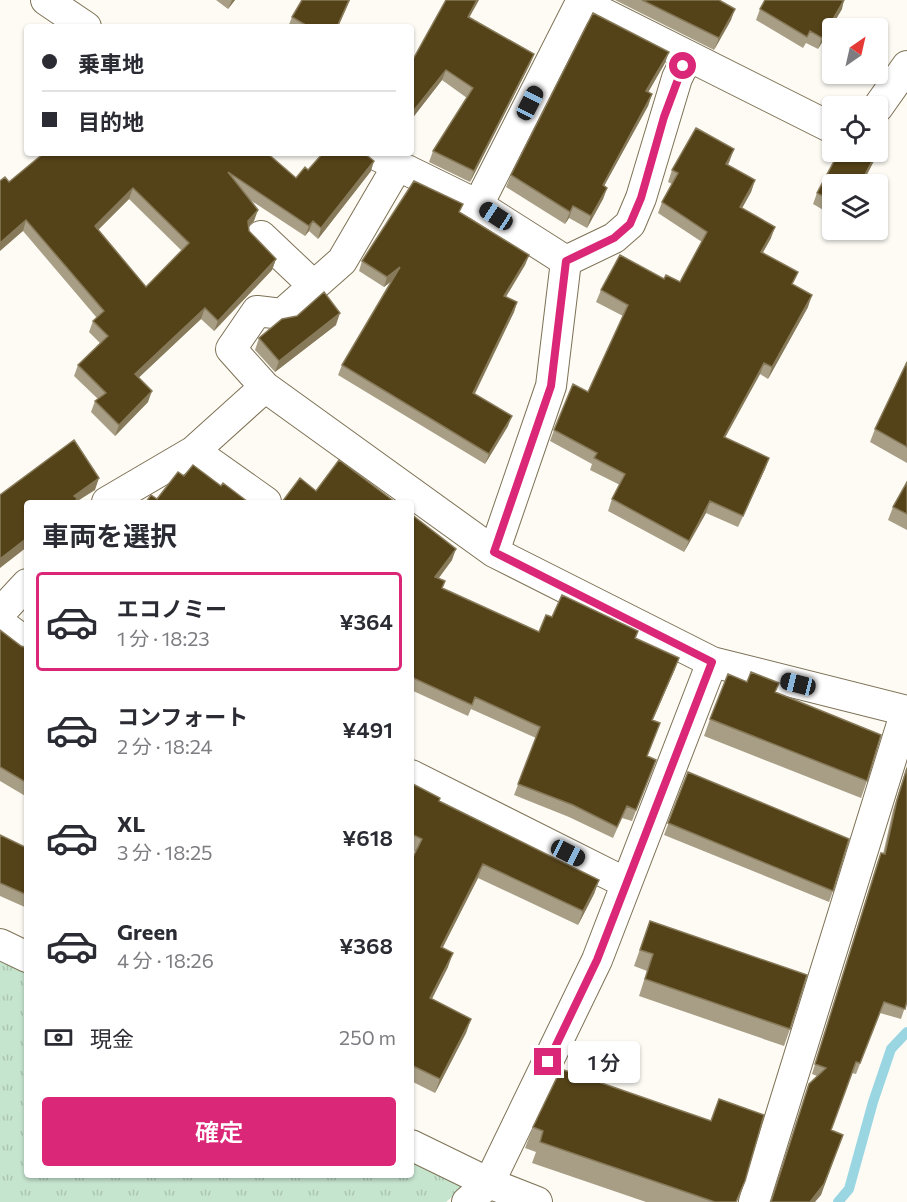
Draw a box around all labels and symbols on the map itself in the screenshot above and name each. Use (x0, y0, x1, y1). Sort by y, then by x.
north arrow (822, 18, 888, 84)
route start (669, 52, 696, 79)
car (514, 83, 546, 123)
car (476, 199, 516, 233)
car (778, 671, 818, 697)
car (548, 837, 588, 869)
callout: 1 分 (569, 1041, 641, 1083)
route end (534, 1048, 561, 1075)

